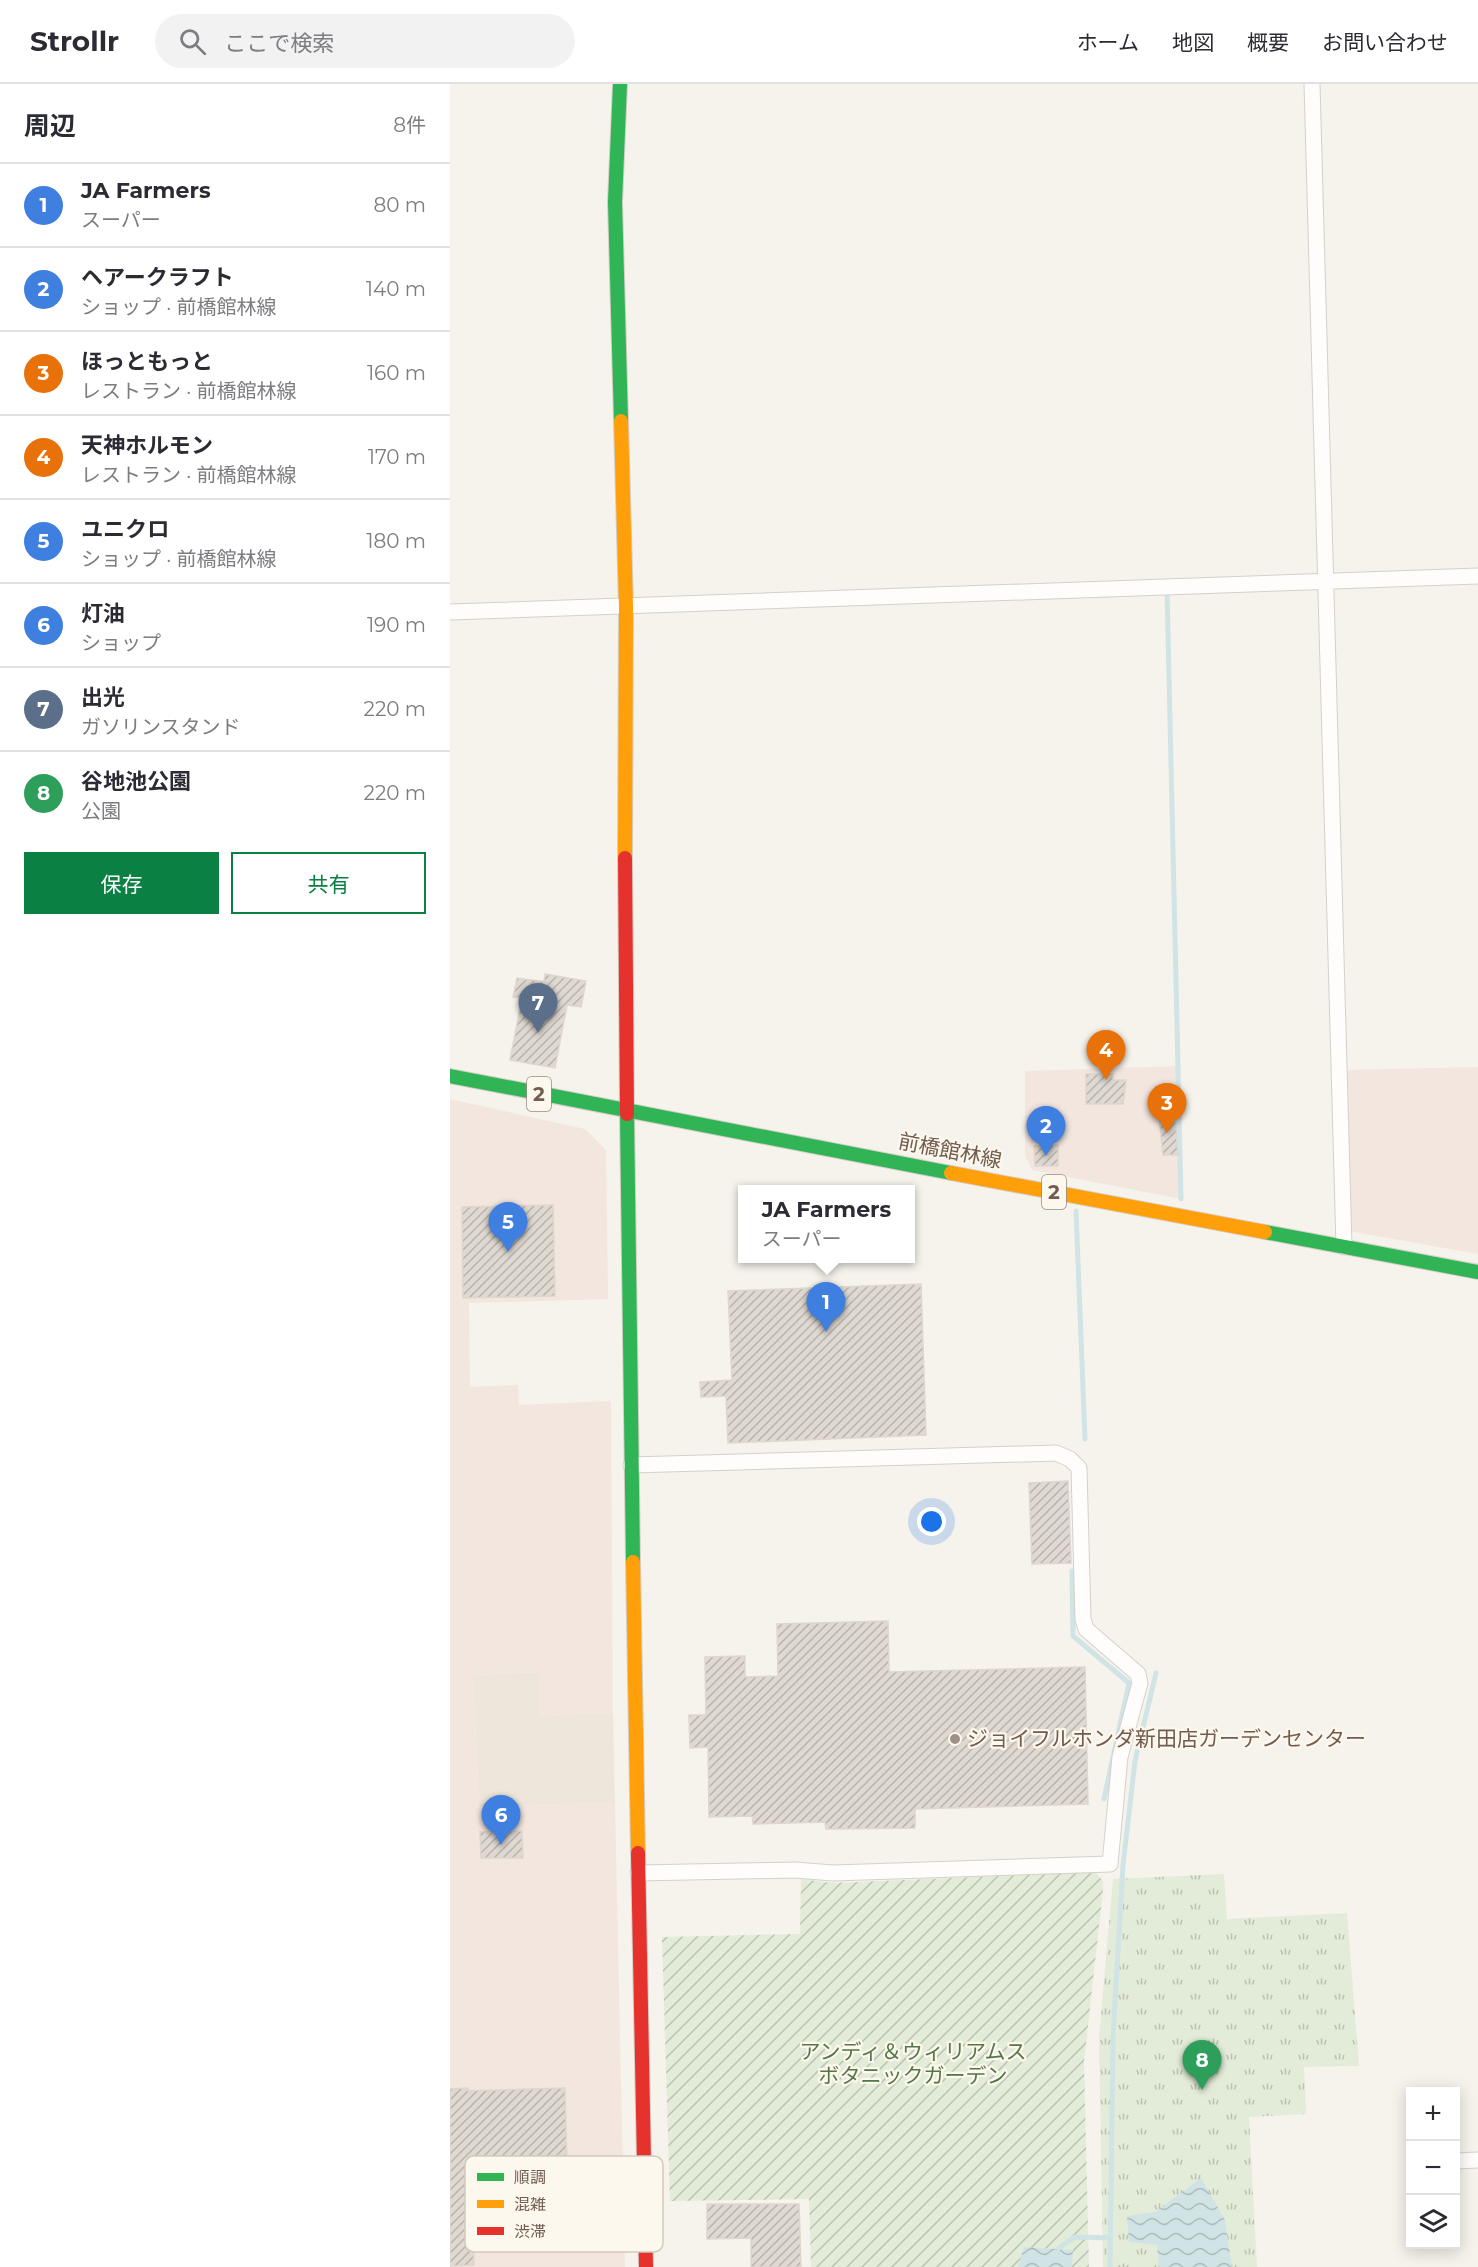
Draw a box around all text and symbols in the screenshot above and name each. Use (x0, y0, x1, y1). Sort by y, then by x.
search box (155, 14, 575, 68)
text: Strollr (30, 24, 119, 58)
icon: search (176, 25, 209, 58)
text: ここで検索 (224, 30, 334, 57)
text: ホーム (1077, 30, 1139, 55)
text: 地図 (1172, 30, 1214, 55)
text: 概要 (1247, 30, 1289, 55)
text: お問い合わせ (1322, 30, 1448, 55)
text: 周辺 (24, 110, 76, 142)
text: 8件 (393, 113, 426, 137)
text: JA Farmers (81, 177, 211, 204)
text: 1 (40, 193, 47, 217)
text: 80 m (374, 193, 426, 217)
text: スーパー (81, 208, 161, 232)
text: ヘアークラフト (81, 264, 234, 291)
text: 2 (38, 277, 49, 301)
text: 140 m (366, 277, 426, 301)
text: ショップ · 前橋館林線 (81, 295, 277, 319)
text: ほっともっと (81, 348, 213, 375)
text: 3 (38, 361, 49, 385)
text: 160 m (367, 361, 426, 385)
text: レストラン · 前橋館林線 (81, 379, 297, 403)
text: 天神ホルモン (81, 432, 213, 459)
text: 4 (37, 445, 50, 469)
text: 170 m (368, 445, 426, 469)
text: レストラン · 前橋館林線 (81, 463, 297, 487)
text: ユニクロ (81, 516, 169, 543)
text: 5 (38, 529, 49, 553)
text: 180 m (366, 529, 426, 553)
text: ショップ · 前橋館林線 (81, 547, 277, 571)
text: 灯油 (81, 600, 125, 627)
text: 6 (37, 613, 50, 637)
text: 190 m (367, 613, 426, 637)
text: ショップ (81, 631, 161, 655)
text: 出光 (81, 684, 125, 711)
text: 7 (37, 697, 50, 721)
text: 220 m (364, 697, 426, 721)
text: ガソリンスタンド (81, 715, 241, 739)
text: 谷地池公園 (81, 768, 191, 795)
text: 8 (37, 781, 50, 805)
text: 220 m (364, 781, 426, 805)
text: 公園 (81, 799, 121, 823)
button: 保存 (24, 852, 219, 914)
button: 共有 (231, 852, 426, 914)
pin: 7 (518, 984, 557, 1033)
pin: 4 (1086, 1030, 1126, 1080)
road number: 2 (527, 1077, 551, 1111)
pin: 3 (1148, 1084, 1186, 1133)
pin: 2 (1026, 1106, 1066, 1156)
street label: 前橋館林線 (896, 1128, 1004, 1173)
road number: 2 (1042, 1175, 1066, 1209)
popup (738, 1185, 915, 1263)
text: JA Farmers (762, 1196, 891, 1223)
pin: 5 (488, 1202, 528, 1252)
text: スーパー (762, 1227, 842, 1251)
pin: 1 (806, 1282, 845, 1332)
your location (917, 1507, 946, 1536)
place label: ジョイフルホンダ新田店ガーデンセンター (967, 1726, 1366, 1751)
marker: ジョイフルホンダ新田店ガーデンセンター (948, 1732, 962, 1746)
pin: 6 (482, 1796, 520, 1845)
park label: アンディ＆ウィリアムス ボタニックガーデン (799, 2039, 1027, 2088)
pin: 8 (1182, 2040, 1221, 2090)
map controls (1406, 2087, 1460, 2249)
button: + (1406, 2087, 1460, 2141)
button: − (1406, 2141, 1460, 2195)
legend (465, 2156, 663, 2252)
text: 順調 (514, 2168, 546, 2187)
text: 混雑 (514, 2195, 546, 2214)
button: layers (1406, 2195, 1460, 2249)
text: 渋滞 (514, 2222, 546, 2241)

